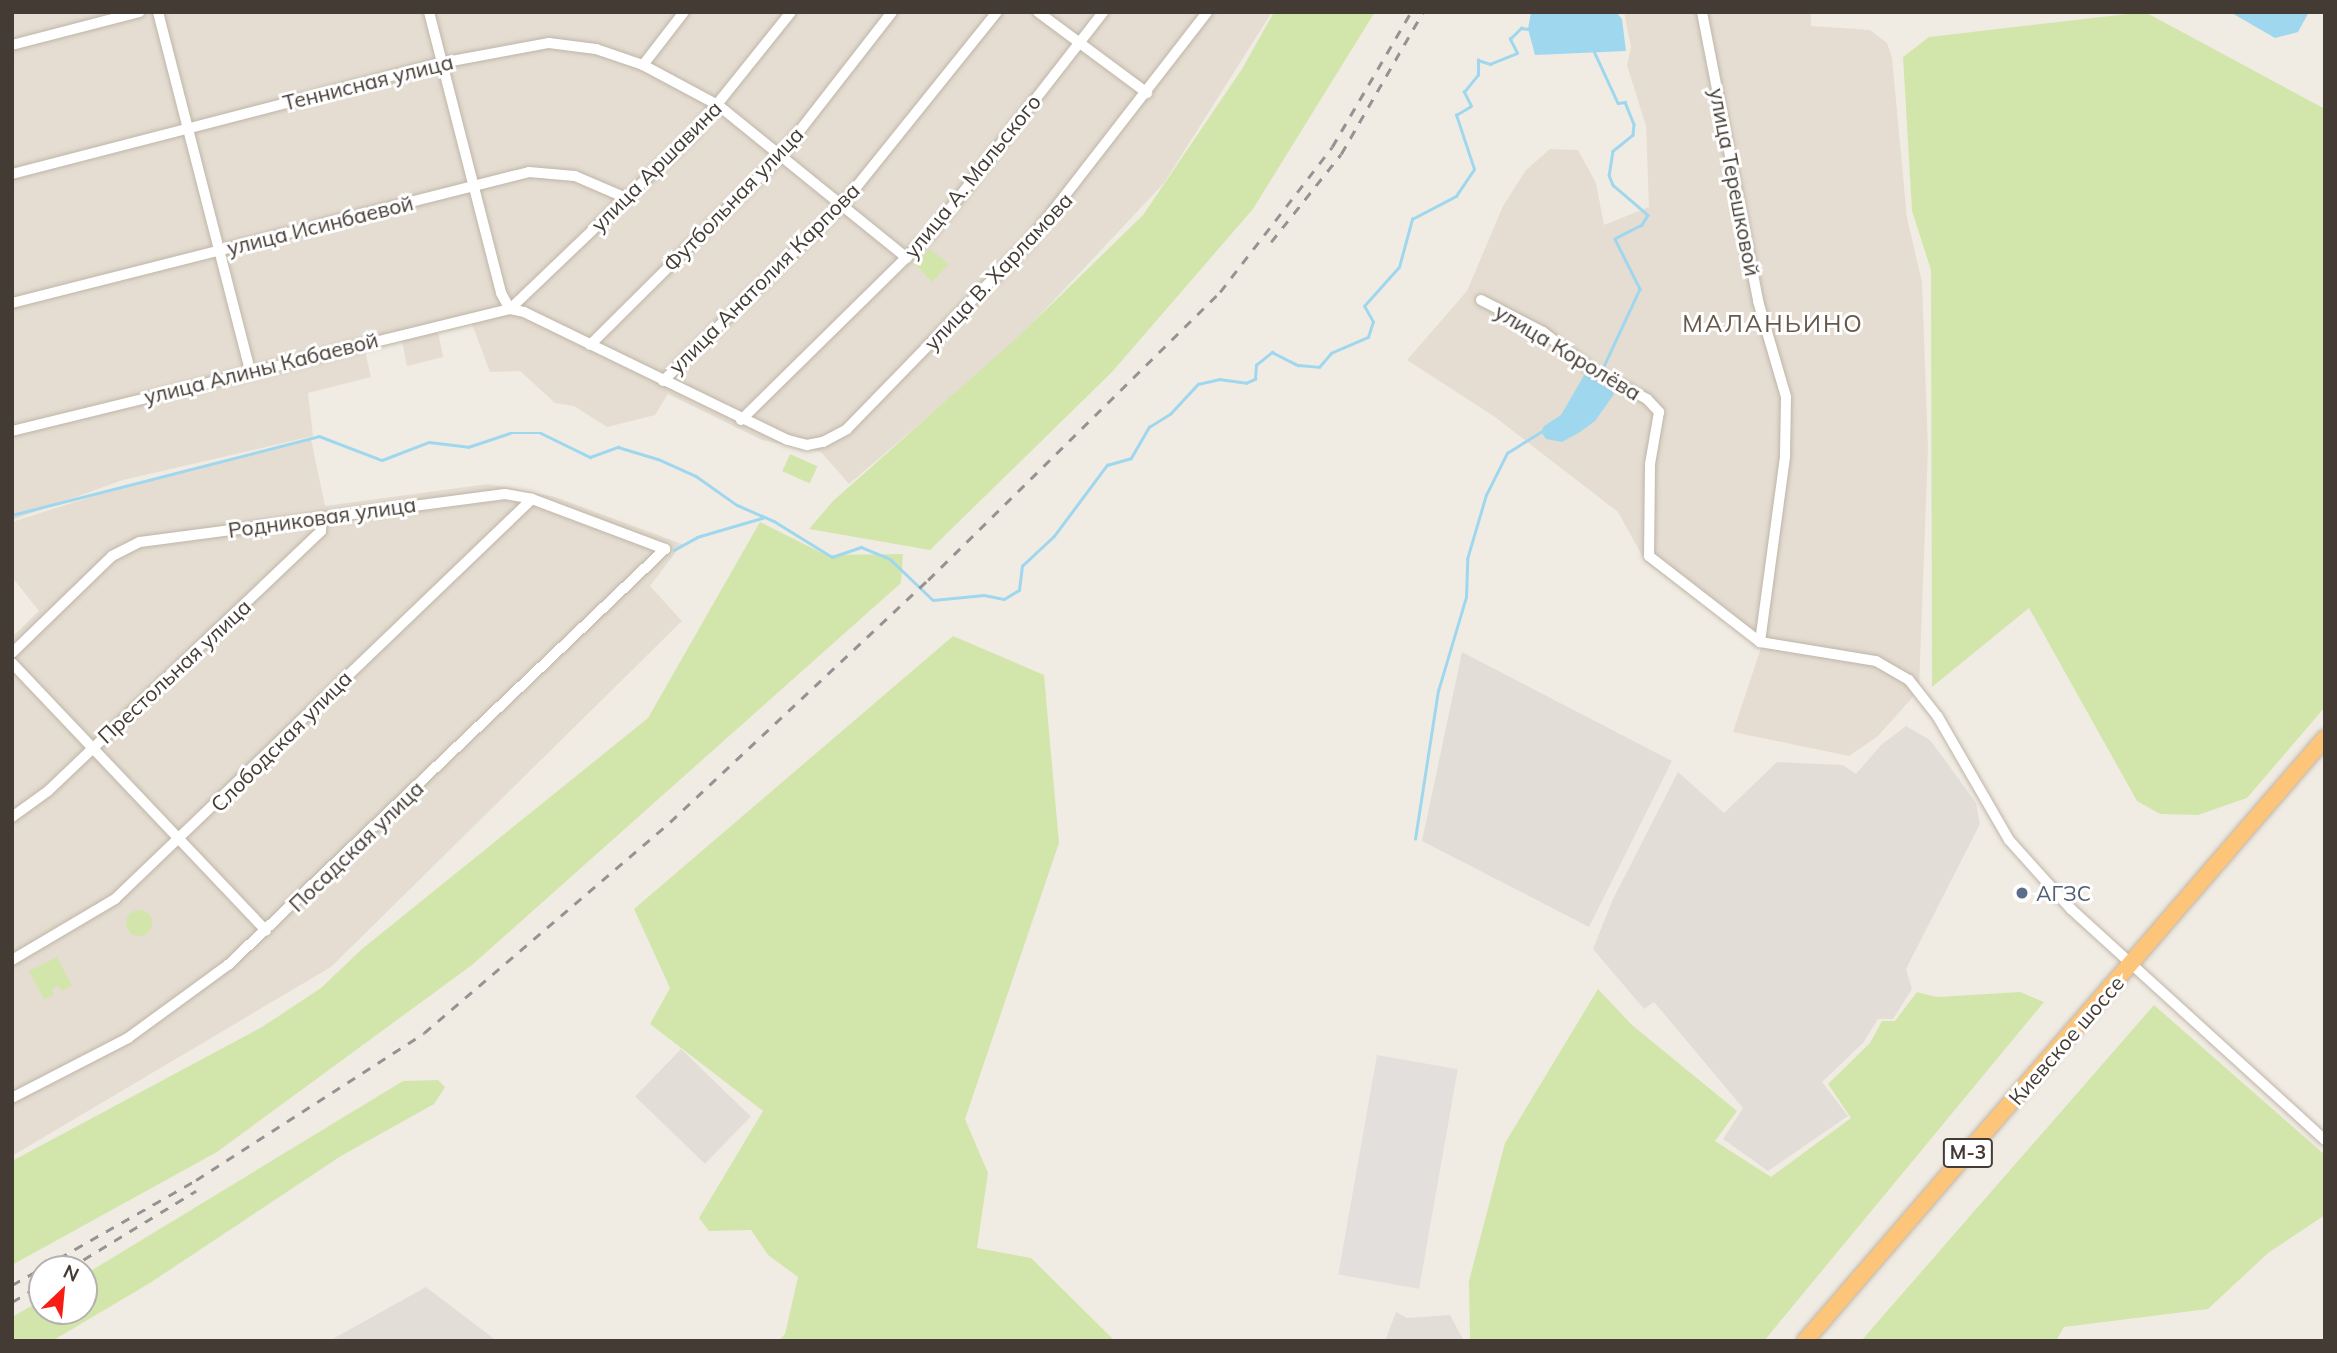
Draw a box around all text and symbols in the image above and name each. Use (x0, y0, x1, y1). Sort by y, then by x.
street label: Теннисная улица (280, 49, 456, 115)
street label: улица Терешковой (1704, 86, 1766, 278)
street label: улица А. Мальского (898, 89, 1046, 263)
street label: улица Аршавина (585, 95, 727, 237)
street label: Футбольная улица (658, 122, 808, 276)
street label: улица Анатолия Карпова (663, 177, 865, 379)
street label: улица В. Харламова (918, 187, 1078, 355)
street label: улица Исинбаевой (224, 190, 416, 260)
street label: улица Королёва (1490, 298, 1646, 406)
district label: МАЛАНЬИНО (1683, 310, 1863, 338)
street label: улица Алины Кабаевой (141, 327, 381, 409)
street label: Родниковая улица (226, 491, 418, 543)
street label: Престольная улица (92, 594, 256, 748)
street label: Слободская улица (205, 665, 357, 817)
street label: Посадская улица (283, 775, 429, 917)
place label: АГЗС (2036, 880, 2091, 906)
marker: АГЗС (2014, 885, 2030, 901)
street label: Киевское шоссе (2003, 970, 2129, 1110)
road number: М-3 (1942, 1138, 1994, 1168)
north arrow (28, 1255, 98, 1325)
text: N (60, 1259, 83, 1287)

